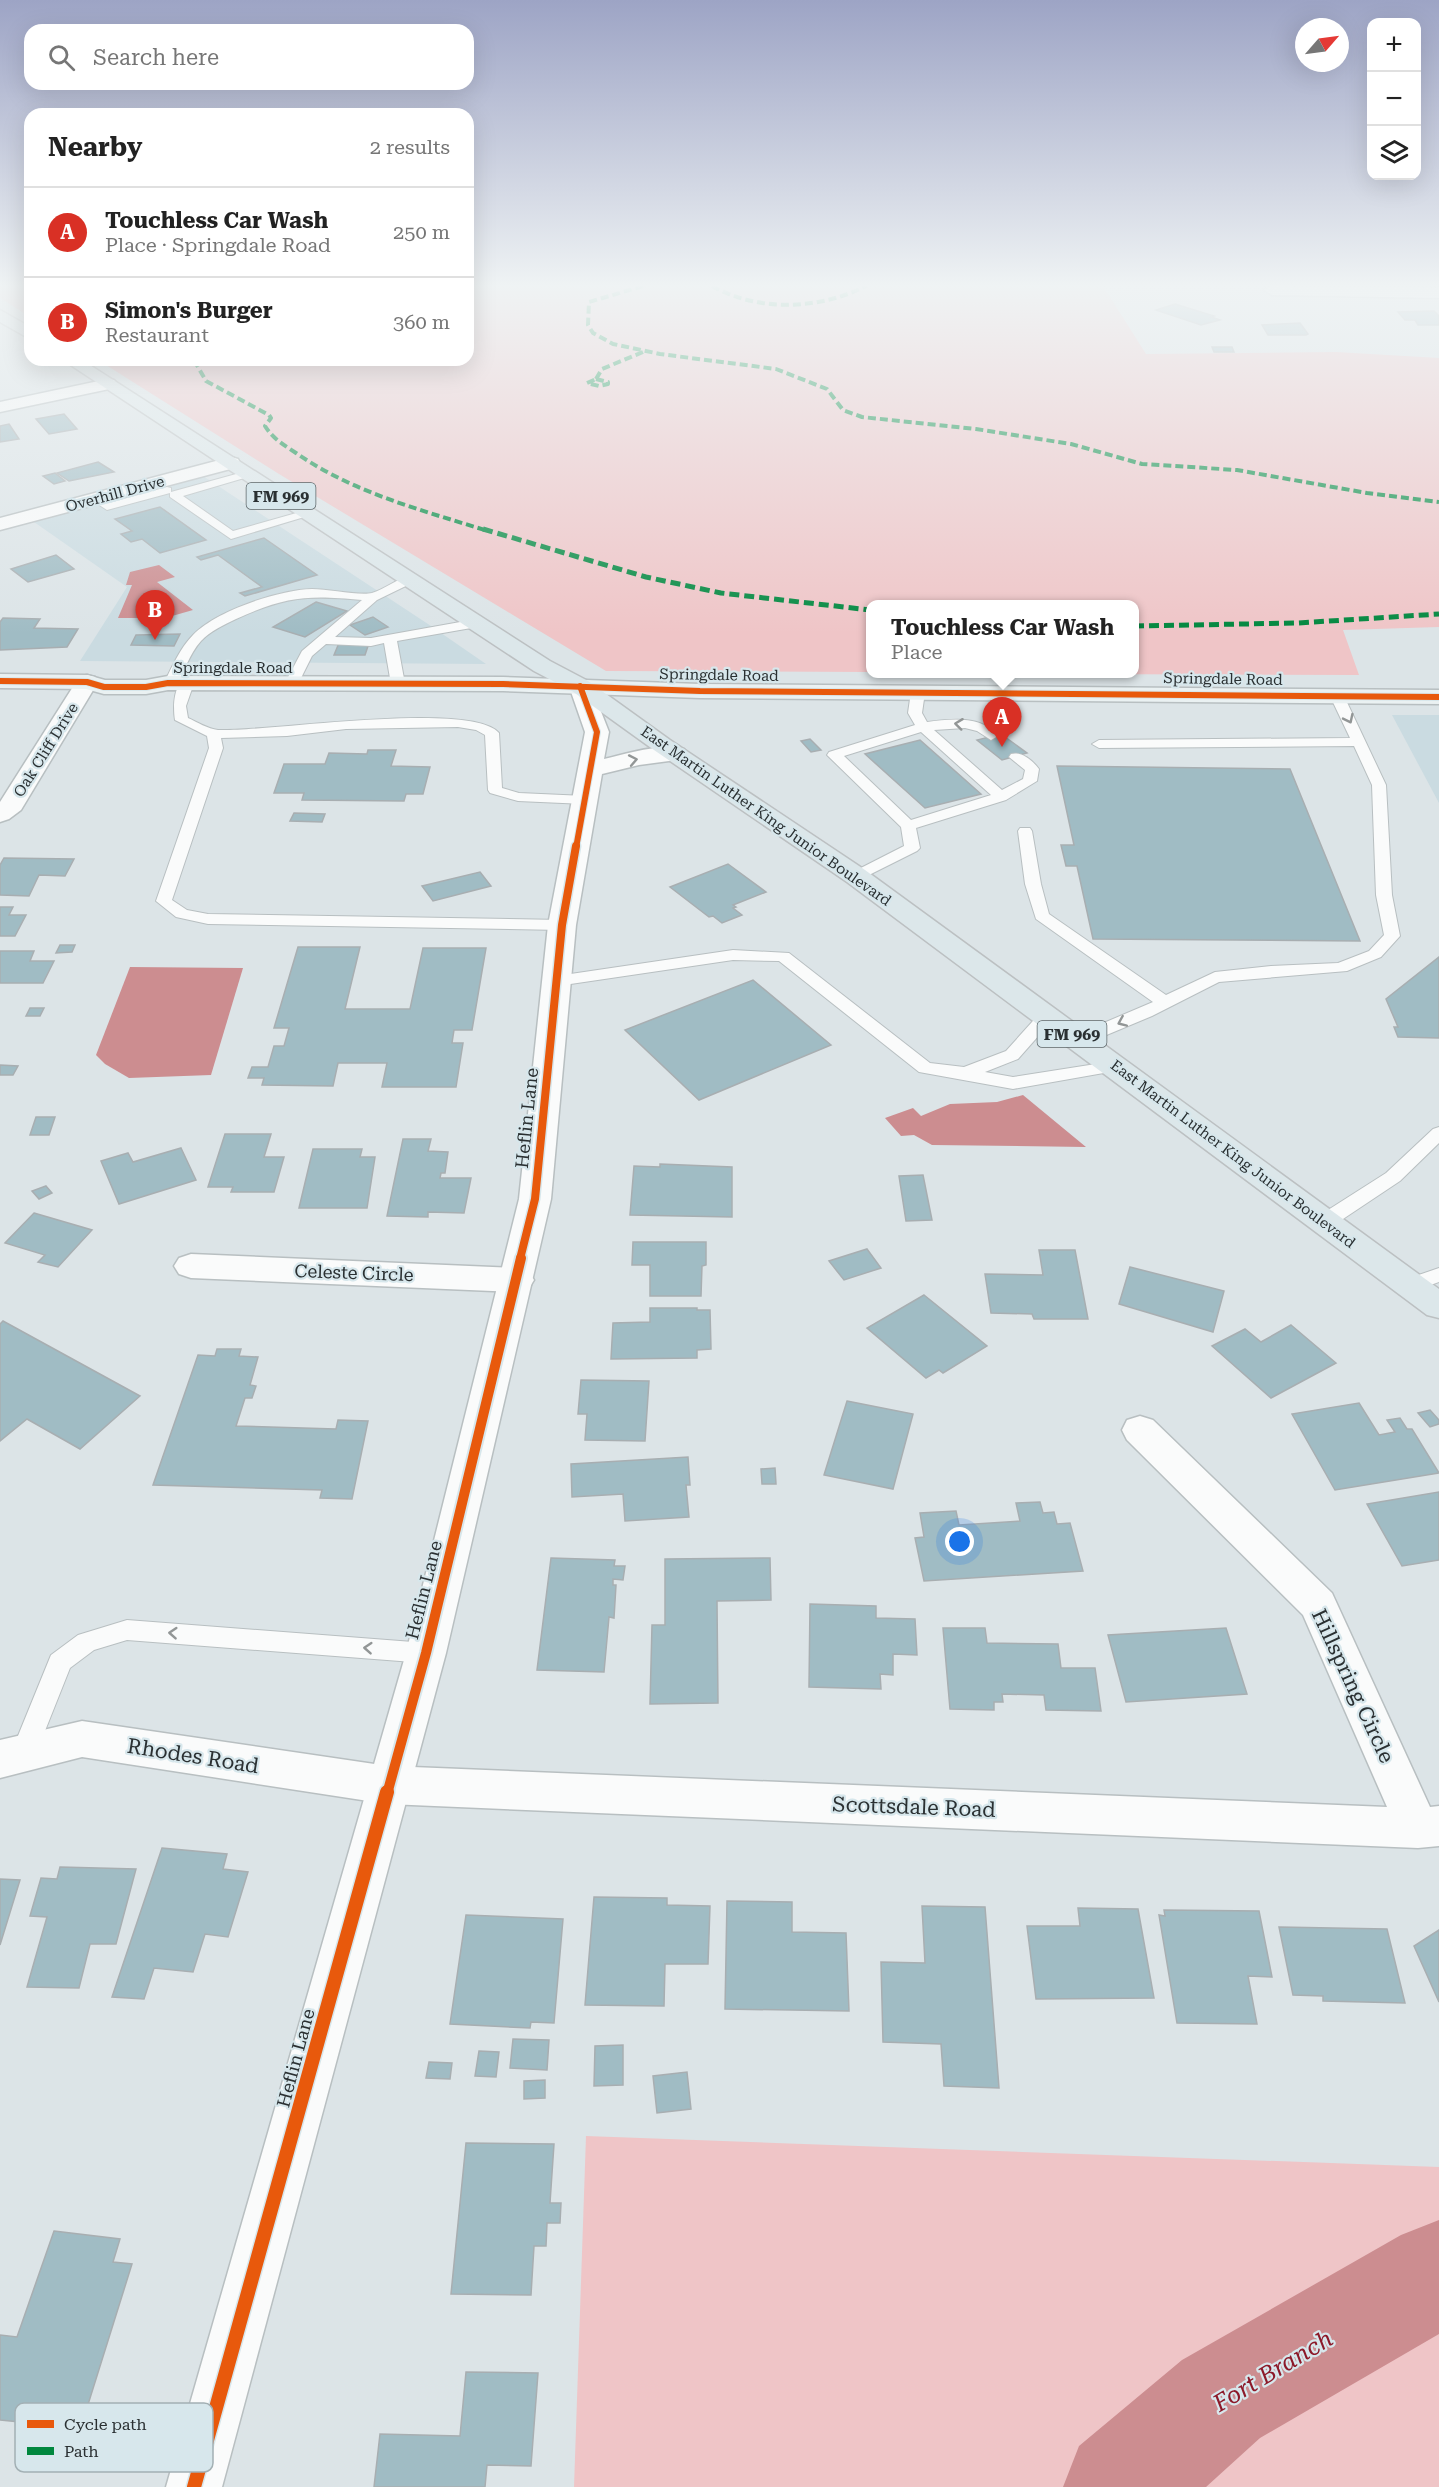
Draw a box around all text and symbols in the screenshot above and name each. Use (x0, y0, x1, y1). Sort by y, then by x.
north arrow (1295, 18, 1349, 72)
map controls (1367, 18, 1421, 180)
button: + (1367, 18, 1421, 72)
search box (24, 24, 474, 90)
icon: search (45, 41, 78, 74)
text: Search here (93, 45, 219, 70)
button: − (1367, 72, 1421, 126)
button: layers (1367, 126, 1421, 180)
text: Nearby (48, 132, 142, 162)
text: 2 results (370, 135, 450, 159)
text: Touchless Car Wash (105, 208, 328, 233)
text: A (60, 220, 75, 244)
text: 250 m (393, 220, 450, 244)
text: Place · Springdale Road (105, 233, 331, 257)
text: Simon's Burger (105, 298, 273, 323)
text: B (60, 310, 75, 334)
text: 360 m (393, 310, 450, 334)
text: Restaurant (105, 323, 209, 347)
street label: Overhill Drive (64, 472, 166, 516)
road number: FM 969 (246, 483, 316, 509)
pin: B (136, 590, 174, 640)
popup (866, 600, 1139, 678)
text: Touchless Car Wash (891, 615, 1114, 640)
text: Place (891, 640, 943, 664)
street label: Springdale Road (173, 659, 293, 677)
street label: Springdale Road (659, 665, 779, 685)
street label: Springdale Road (1163, 669, 1283, 689)
pin: A (982, 698, 1022, 747)
street label: Oak Cliff Drive (10, 700, 82, 800)
one-way arrow (1341, 712, 1353, 723)
one-way arrow (954, 718, 963, 731)
street label: East Martin Luther King Junior Boulevard (637, 722, 895, 910)
one-way arrow (627, 754, 637, 767)
one-way arrow (1118, 1015, 1129, 1027)
road number: FM 969 (1038, 1021, 1106, 1047)
street label: East Martin Luther King Junior Boulevard (1107, 1056, 1359, 1252)
street label: Heflin Lane (511, 1066, 542, 1169)
street label: Celeste Circle (294, 1260, 414, 1285)
your location (945, 1527, 974, 1556)
street label: Heflin Lane (401, 1538, 446, 1641)
street label: Hillspring Circle (1307, 1605, 1399, 1767)
one-way arrow (169, 1627, 178, 1640)
one-way arrow (363, 1642, 372, 1655)
street label: Rhodes Road (125, 1734, 261, 1778)
street label: Scottsdale Road (832, 1792, 997, 1822)
street label: Heflin Lane (272, 2006, 319, 2109)
water label: Fort Branch (1207, 2324, 1338, 2418)
legend (15, 2403, 213, 2472)
text: Cycle path (64, 2415, 147, 2434)
text: Path (64, 2442, 99, 2461)

